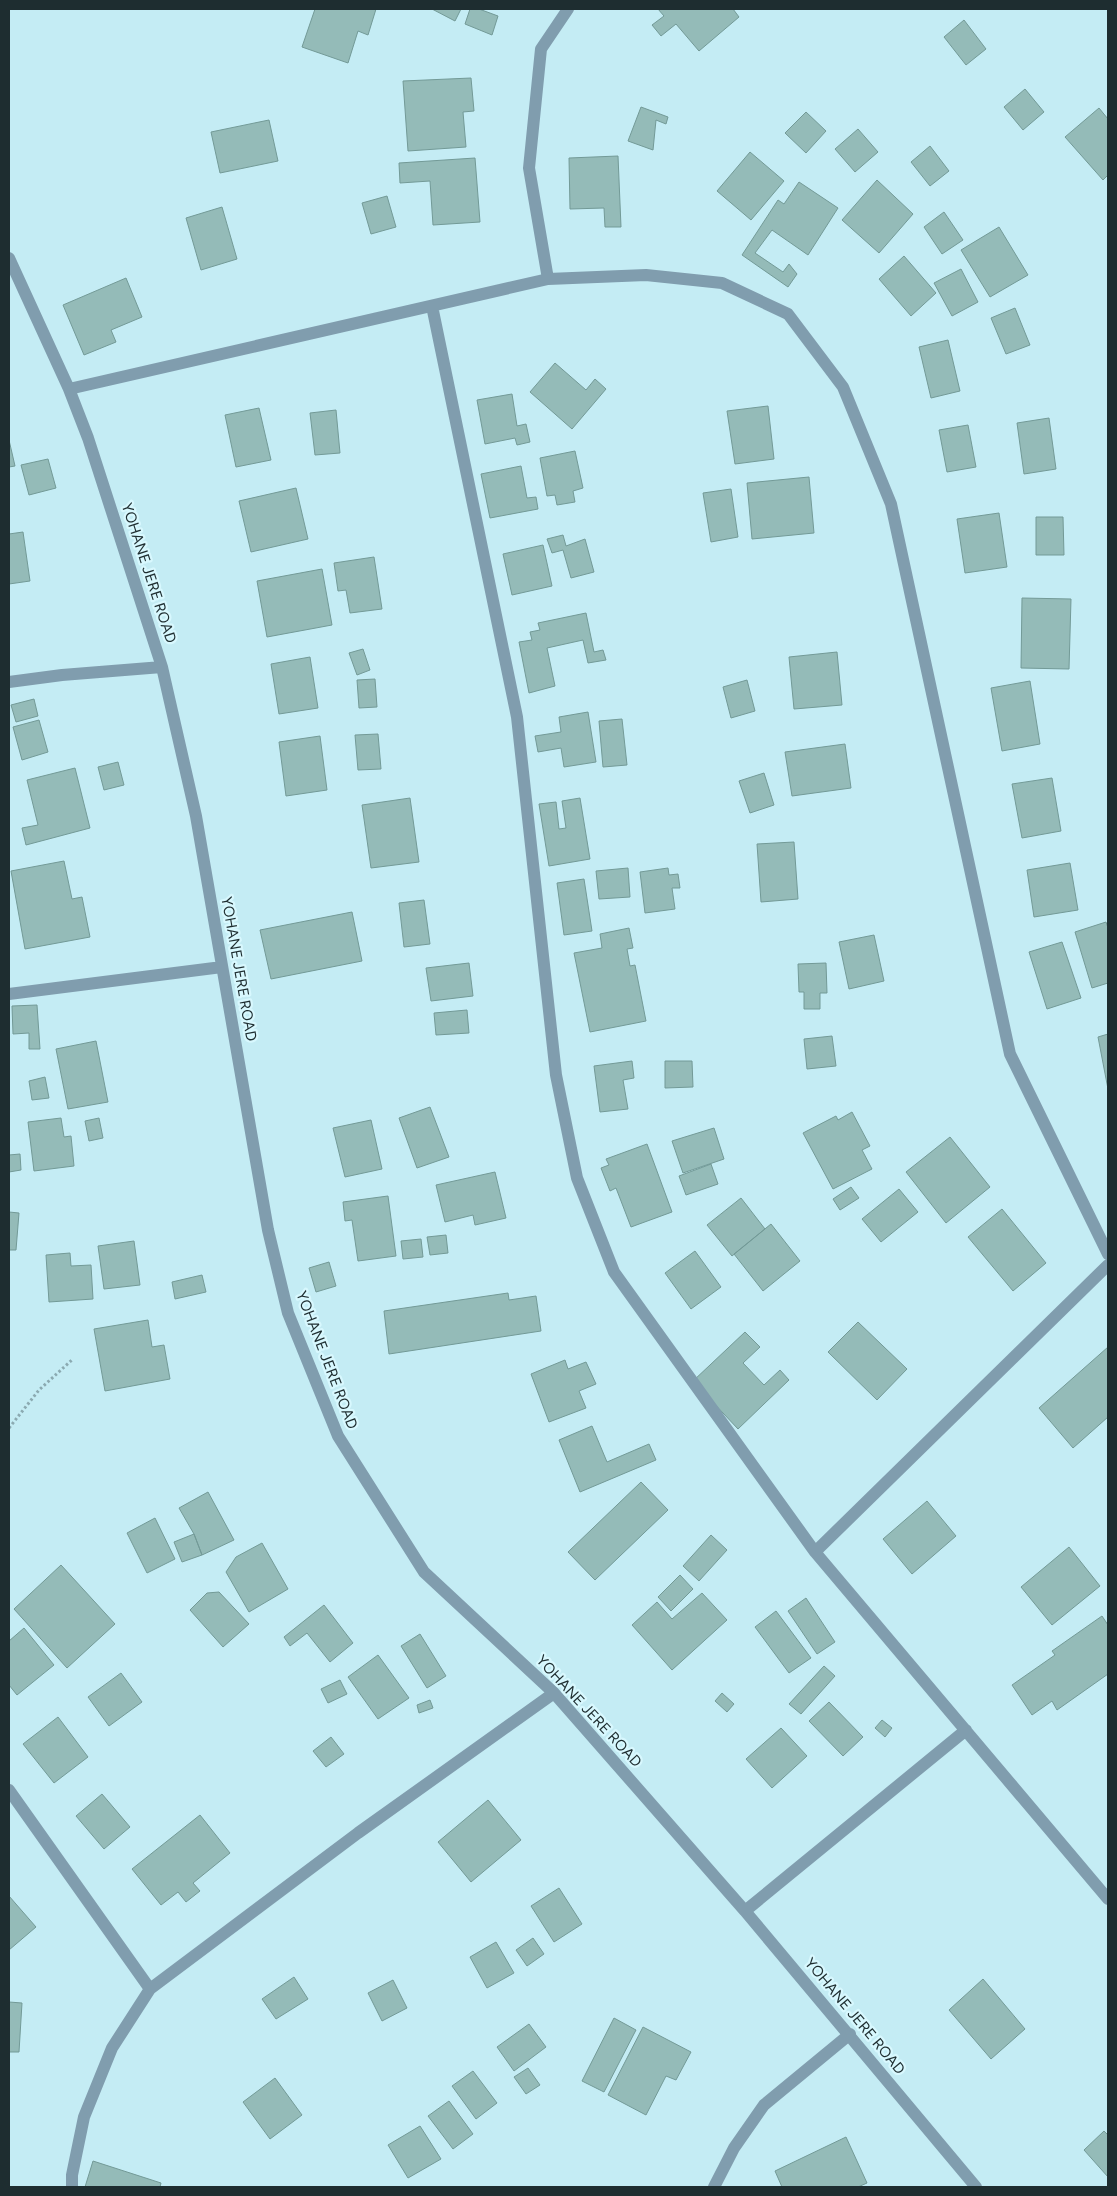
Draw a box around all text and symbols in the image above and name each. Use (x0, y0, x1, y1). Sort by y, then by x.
street label: YOHANE JERE ROAD (118, 501, 180, 645)
street label: YOHANE JERE ROAD (217, 895, 261, 1043)
street label: YOHANE JERE ROAD (292, 1288, 362, 1432)
street label: YOHANE JERE ROAD (532, 1651, 646, 1771)
street label: YOHANE JERE ROAD (801, 1954, 909, 2078)

